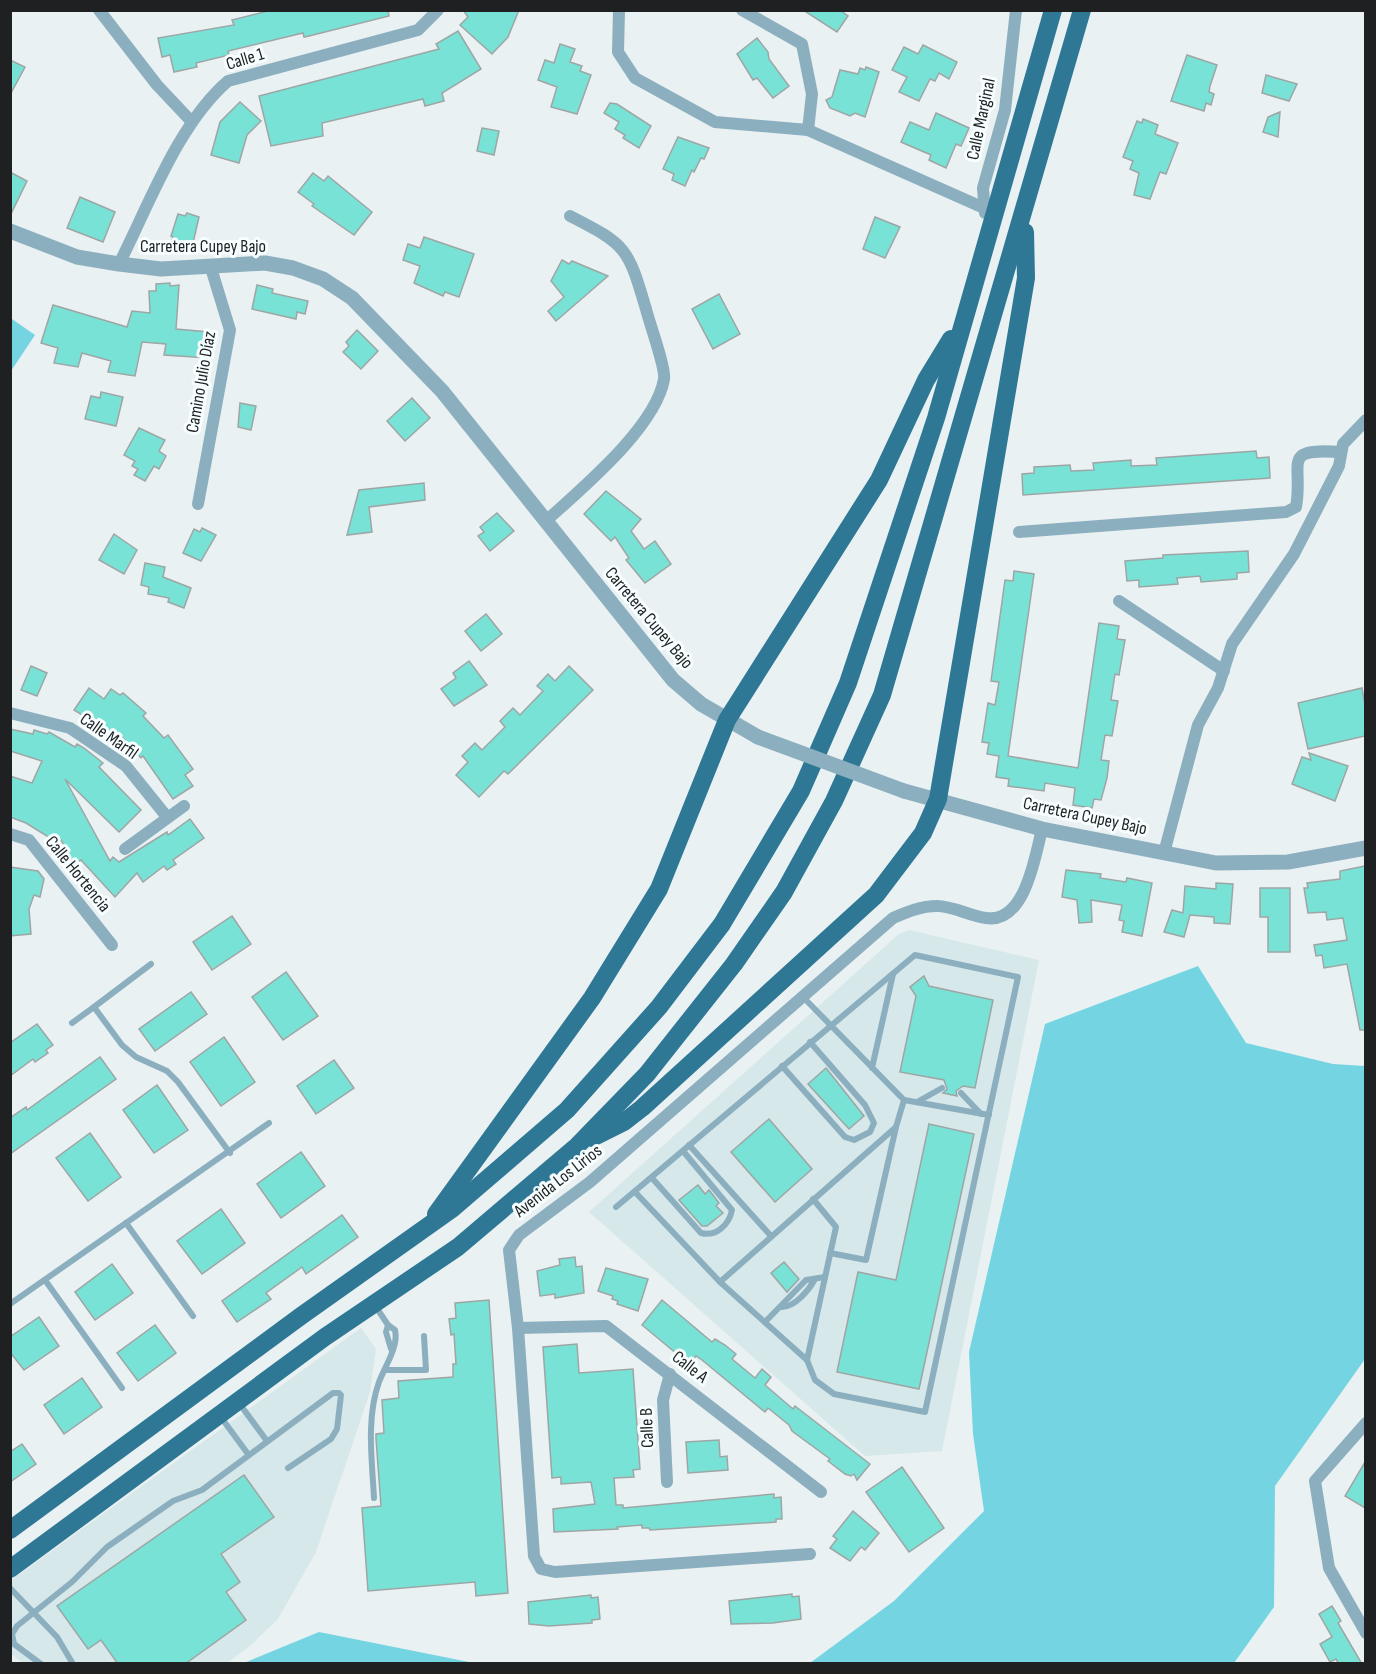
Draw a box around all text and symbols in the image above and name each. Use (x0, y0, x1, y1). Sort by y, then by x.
street label: Calle 1 (224, 43, 267, 75)
street label: Calle Marginal (962, 76, 1000, 162)
street label: Carretera Cupey Bajo (140, 236, 266, 257)
street label: Camino Julio Díaz (182, 329, 220, 434)
street label: Carretera Cupey Bajo (600, 563, 698, 673)
street label: Calle Marfil (76, 708, 142, 764)
street label: Carretera Cupey Bajo (1021, 793, 1149, 839)
street label: Calle Hortencia (41, 832, 115, 916)
street label: Avenida Los Lirios (509, 1140, 606, 1222)
street label: Calle A (668, 1346, 712, 1388)
street label: Calle B (636, 1408, 658, 1448)

